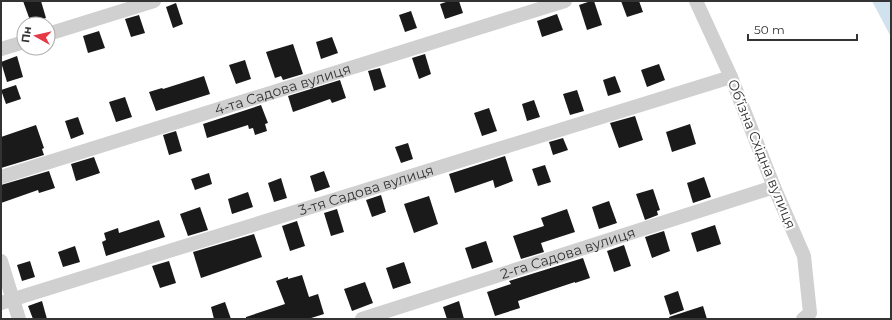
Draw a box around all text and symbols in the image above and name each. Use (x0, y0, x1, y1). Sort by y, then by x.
north arrow (16, 16, 56, 56)
scale bar (748, 16, 857, 42)
text: 50 m (754, 22, 785, 37)
text: Пн (18, 25, 34, 44)
street label: 4-та Садова вулиця (212, 59, 353, 119)
street label: Обʼїзна Східна вулиця (724, 77, 800, 231)
street label: 3-тя Садова вулиця (296, 161, 436, 219)
street label: 2-га Садова вулиця (498, 223, 637, 283)

